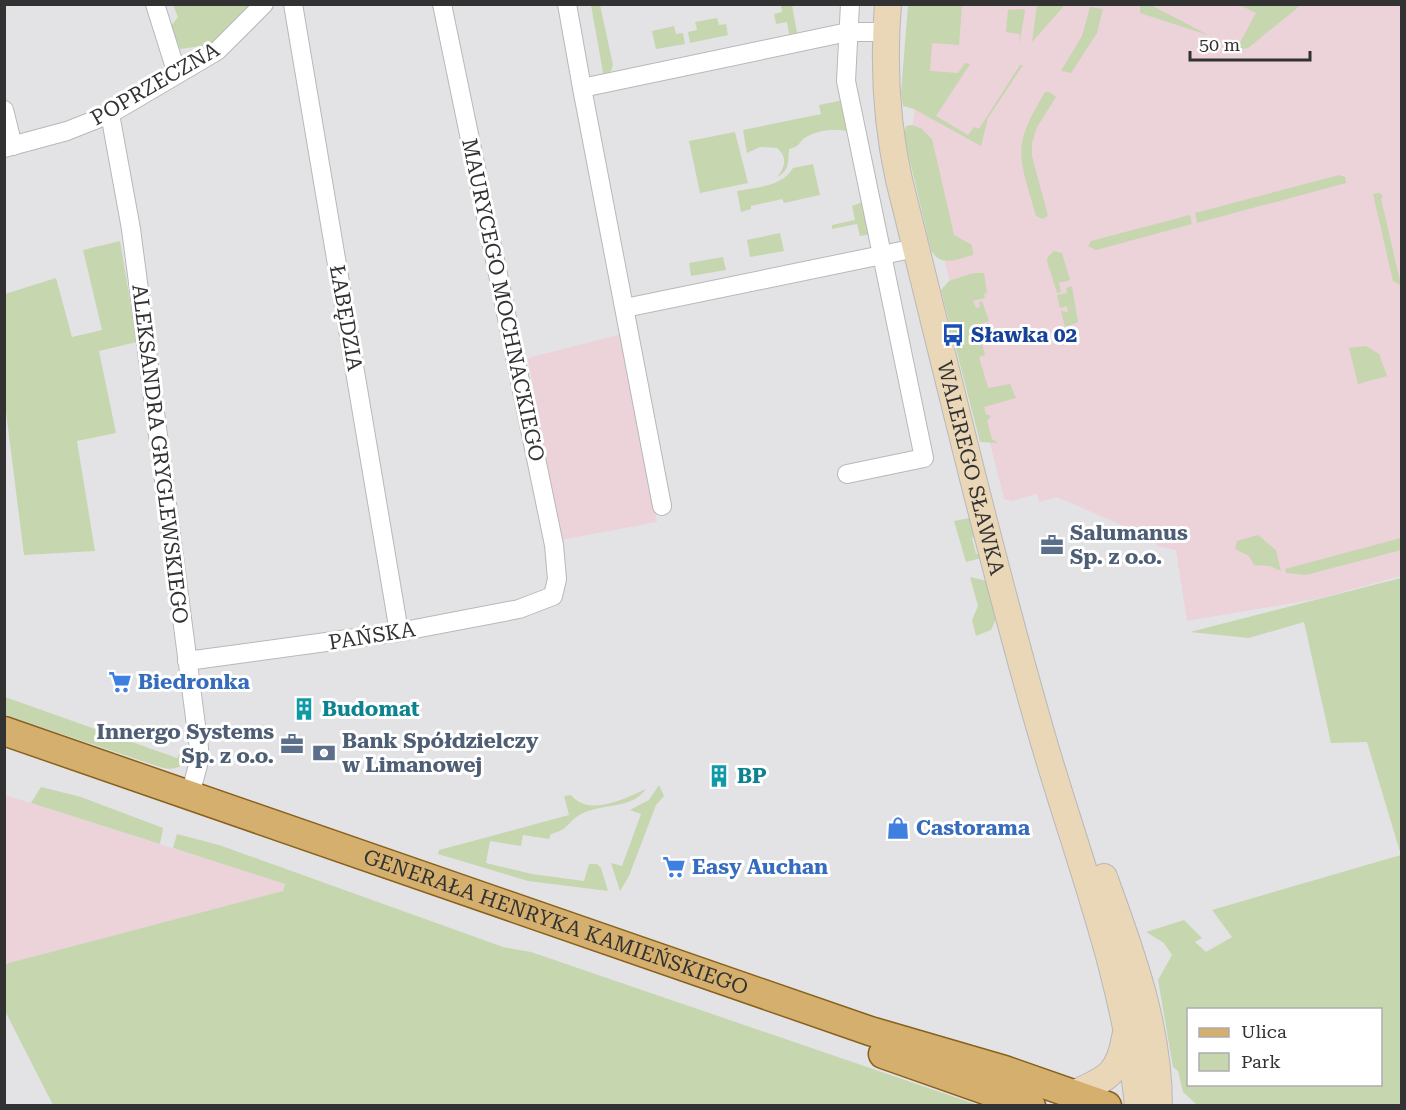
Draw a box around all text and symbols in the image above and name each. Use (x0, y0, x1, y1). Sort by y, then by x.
scale bar (1190, 24, 1310, 62)
text: 50 m (1199, 34, 1240, 55)
street label: POPRZECZNA (87, 37, 224, 130)
street label: MAURYCEGO MOCHNACKIEGO (457, 136, 549, 464)
street label: ŁABĘDZIA (325, 263, 367, 373)
street label: ALEKSANDRA GRYGLEWSKIEGO (127, 283, 193, 625)
bus stop icon: Sławka 02 (940, 322, 966, 348)
place label: Sławka 02 (971, 323, 1077, 347)
street label: WALEREGO SŁAWKA (932, 359, 1009, 578)
place label: Salumanus Sp. z o.o. (1070, 521, 1188, 569)
office icon: Salumanus Sp. z o.o. (1039, 532, 1065, 558)
street label: PAŃSKA (327, 616, 417, 655)
supermarket icon: Biedronka (107, 669, 133, 695)
place label: Biedronka (138, 670, 251, 694)
building icon: Budomat (291, 696, 317, 722)
place label: Budomat (322, 697, 420, 721)
place label: Innergo Systems Sp. z o.o. (97, 720, 274, 768)
place label: Bank Spółdzielczy w Limanowej (342, 729, 539, 777)
office icon: Innergo Systems Sp. z o.o. (279, 731, 305, 757)
bank icon: Bank Spółdzielczy w Limanowej (311, 740, 337, 766)
building icon: BP (706, 763, 732, 789)
place label: BP (737, 764, 767, 788)
shop icon: Castorama (885, 815, 911, 841)
place label: Castorama (916, 816, 1031, 840)
street label: GENERAŁA HENRYKA KAMIEŃSKIEGO (360, 844, 751, 1000)
supermarket icon: Easy Auchan (661, 854, 687, 880)
place label: Easy Auchan (692, 855, 828, 879)
legend (1187, 1008, 1382, 1086)
text: Ulica (1241, 1021, 1287, 1042)
text: Park (1241, 1051, 1281, 1072)

